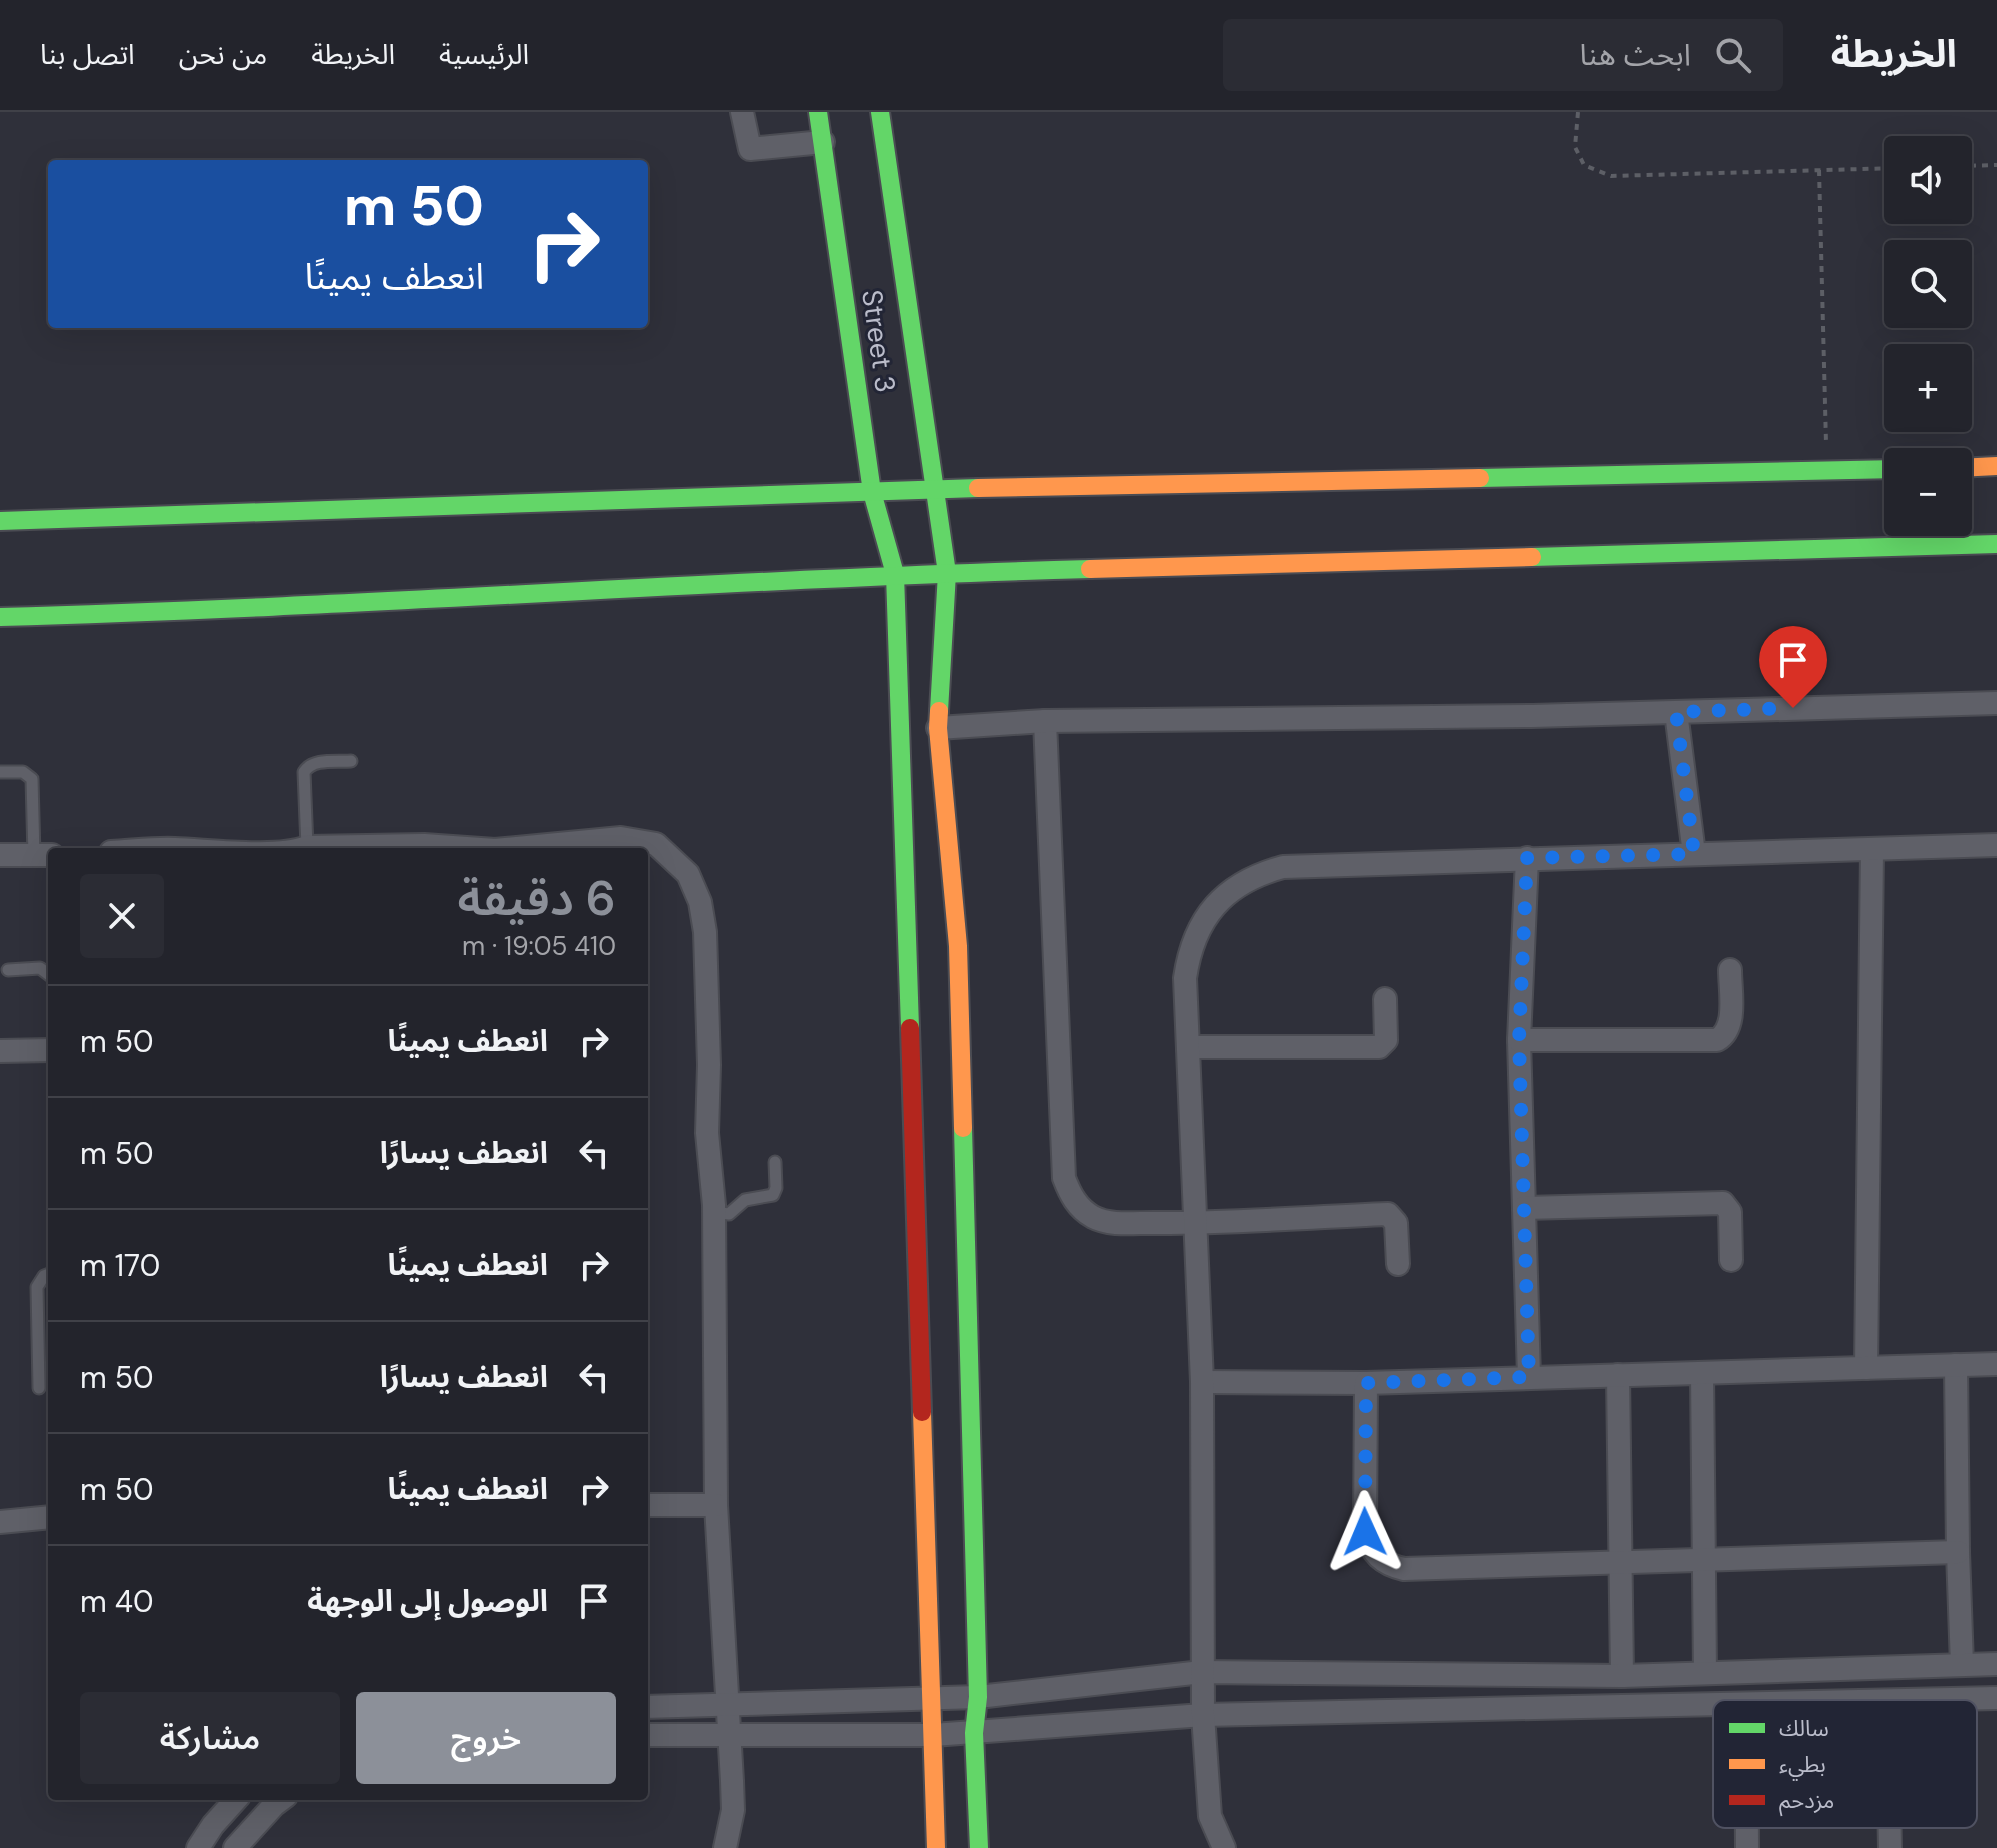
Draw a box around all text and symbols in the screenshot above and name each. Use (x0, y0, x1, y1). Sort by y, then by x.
search box (1223, 19, 1783, 91)
text: الخريطة (1831, 29, 1957, 79)
icon: search (1711, 33, 1755, 77)
text: ابحث هنا (1579, 35, 1691, 74)
text: اتصل بنا (40, 36, 135, 73)
text: من نحن (179, 36, 267, 73)
text: الخريطة (311, 36, 395, 73)
text: الرئيسية (439, 36, 529, 73)
map controls (1884, 136, 1972, 536)
button: sound (1884, 136, 1972, 224)
text: 50 m (344, 169, 484, 242)
icon: right (512, 192, 616, 296)
button: search (1884, 240, 1972, 328)
text: انعطف يمينًا (305, 253, 484, 300)
street label: Street 3 (853, 287, 904, 395)
button: + (1884, 344, 1972, 432)
button: − (1884, 448, 1972, 536)
pin (1759, 626, 1827, 708)
icon: arrive (1771, 638, 1815, 682)
text: 6 دقيقة (457, 867, 616, 930)
button: close (80, 874, 164, 958)
text: 410 m · 19:05 (462, 929, 616, 963)
icon: right (572, 1019, 616, 1063)
text: انعطف يمينًا (388, 1021, 548, 1060)
text: 50 m (80, 1022, 154, 1061)
icon: left (572, 1131, 616, 1175)
text: انعطف يسارًا (380, 1133, 548, 1172)
text: 50 m (80, 1134, 154, 1173)
icon: right (572, 1243, 616, 1287)
text: انعطف يمينًا (388, 1245, 548, 1284)
text: 170 m (80, 1246, 160, 1285)
icon: left (572, 1355, 616, 1399)
text: انعطف يسارًا (380, 1357, 548, 1396)
text: 50 m (80, 1358, 154, 1397)
icon: right (572, 1467, 616, 1511)
text: انعطف يمينًا (388, 1469, 548, 1508)
text: 50 m (80, 1470, 154, 1509)
position arrow (1323, 1490, 1407, 1574)
icon: arrive (572, 1579, 616, 1623)
text: الوصول إلى الوجهة (307, 1581, 548, 1620)
text: 40 m (80, 1582, 153, 1621)
button: مشاركة (80, 1692, 340, 1784)
button: خروج (356, 1692, 616, 1784)
legend (1713, 1700, 1977, 1828)
text: سالك (1779, 1714, 1829, 1743)
text: بطيء (1779, 1750, 1826, 1781)
text: مزدحم (1779, 1786, 1834, 1817)

